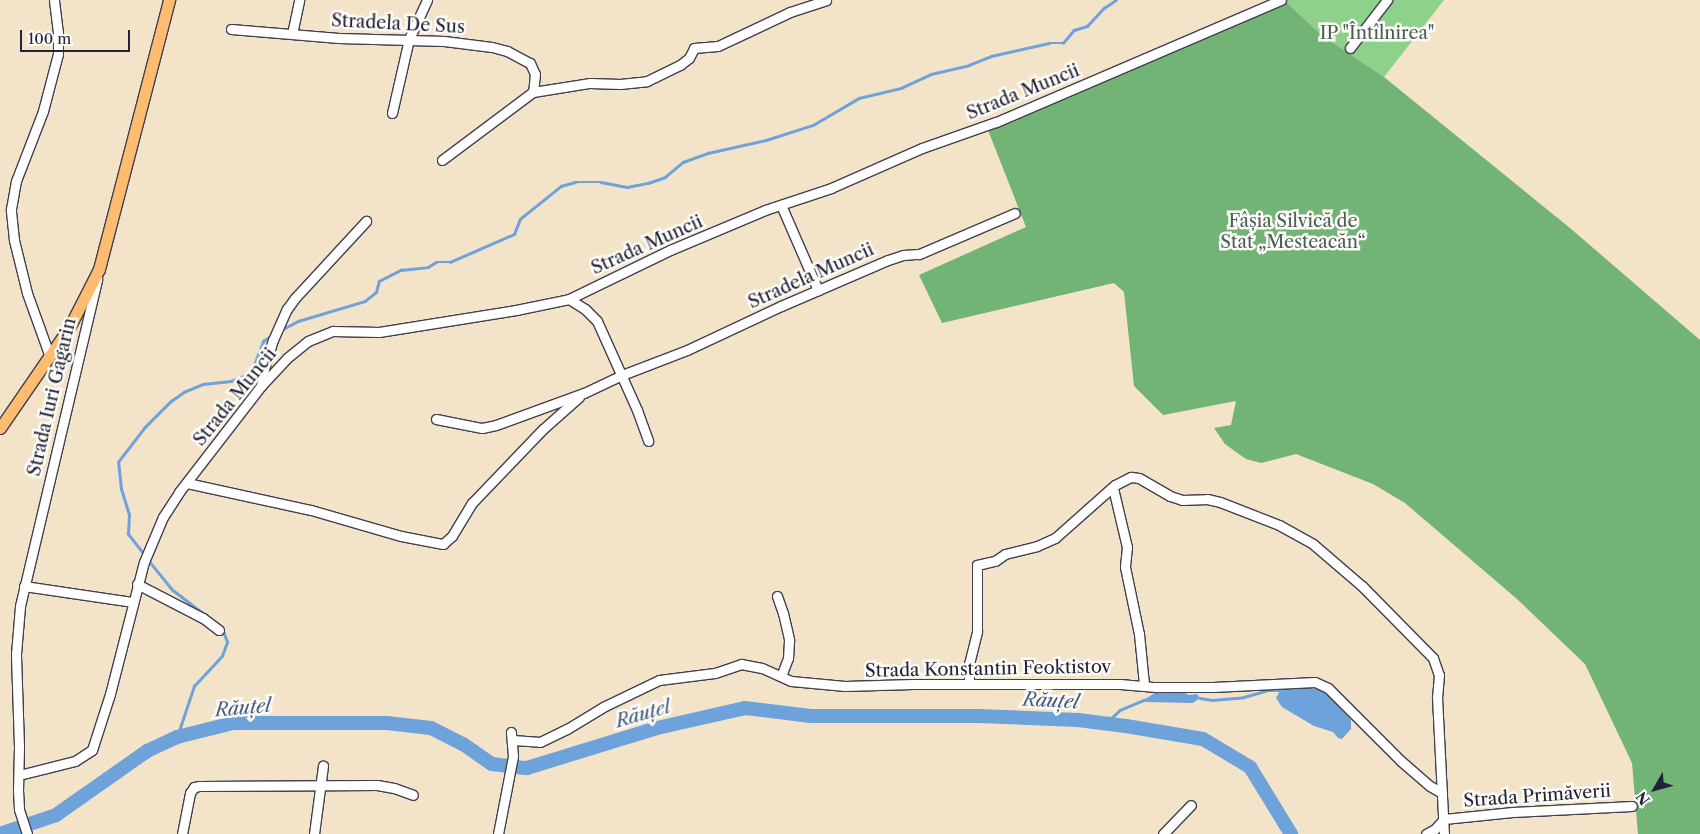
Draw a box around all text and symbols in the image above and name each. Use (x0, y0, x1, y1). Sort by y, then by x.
street label: Stradela De Sus (331, 10, 465, 38)
scale bar (22, 20, 132, 52)
park label: IP "Întîlnirea" (1319, 22, 1435, 44)
text: 100 m (28, 29, 71, 48)
street label: Strada Muncii (963, 60, 1083, 124)
street label: Strada Muncii (588, 211, 706, 279)
park label: Fâșia Silvică de Stat „Mesteacăn“ (1220, 211, 1366, 253)
street label: Stradela Muncii (745, 239, 877, 313)
street label: Strada Iuri Gagarin (23, 316, 81, 478)
street label: Strada Muncii (189, 344, 281, 450)
street label: Strada Konstantin Feoktistov (865, 656, 1111, 682)
water label: Răuțel (1022, 688, 1080, 714)
water label: Răuțel (214, 694, 272, 722)
water label: Răuțel (613, 695, 673, 733)
north arrow (1630, 764, 1680, 814)
street label: Strada Primăverii (1462, 780, 1612, 812)
text: N (1632, 788, 1654, 809)

